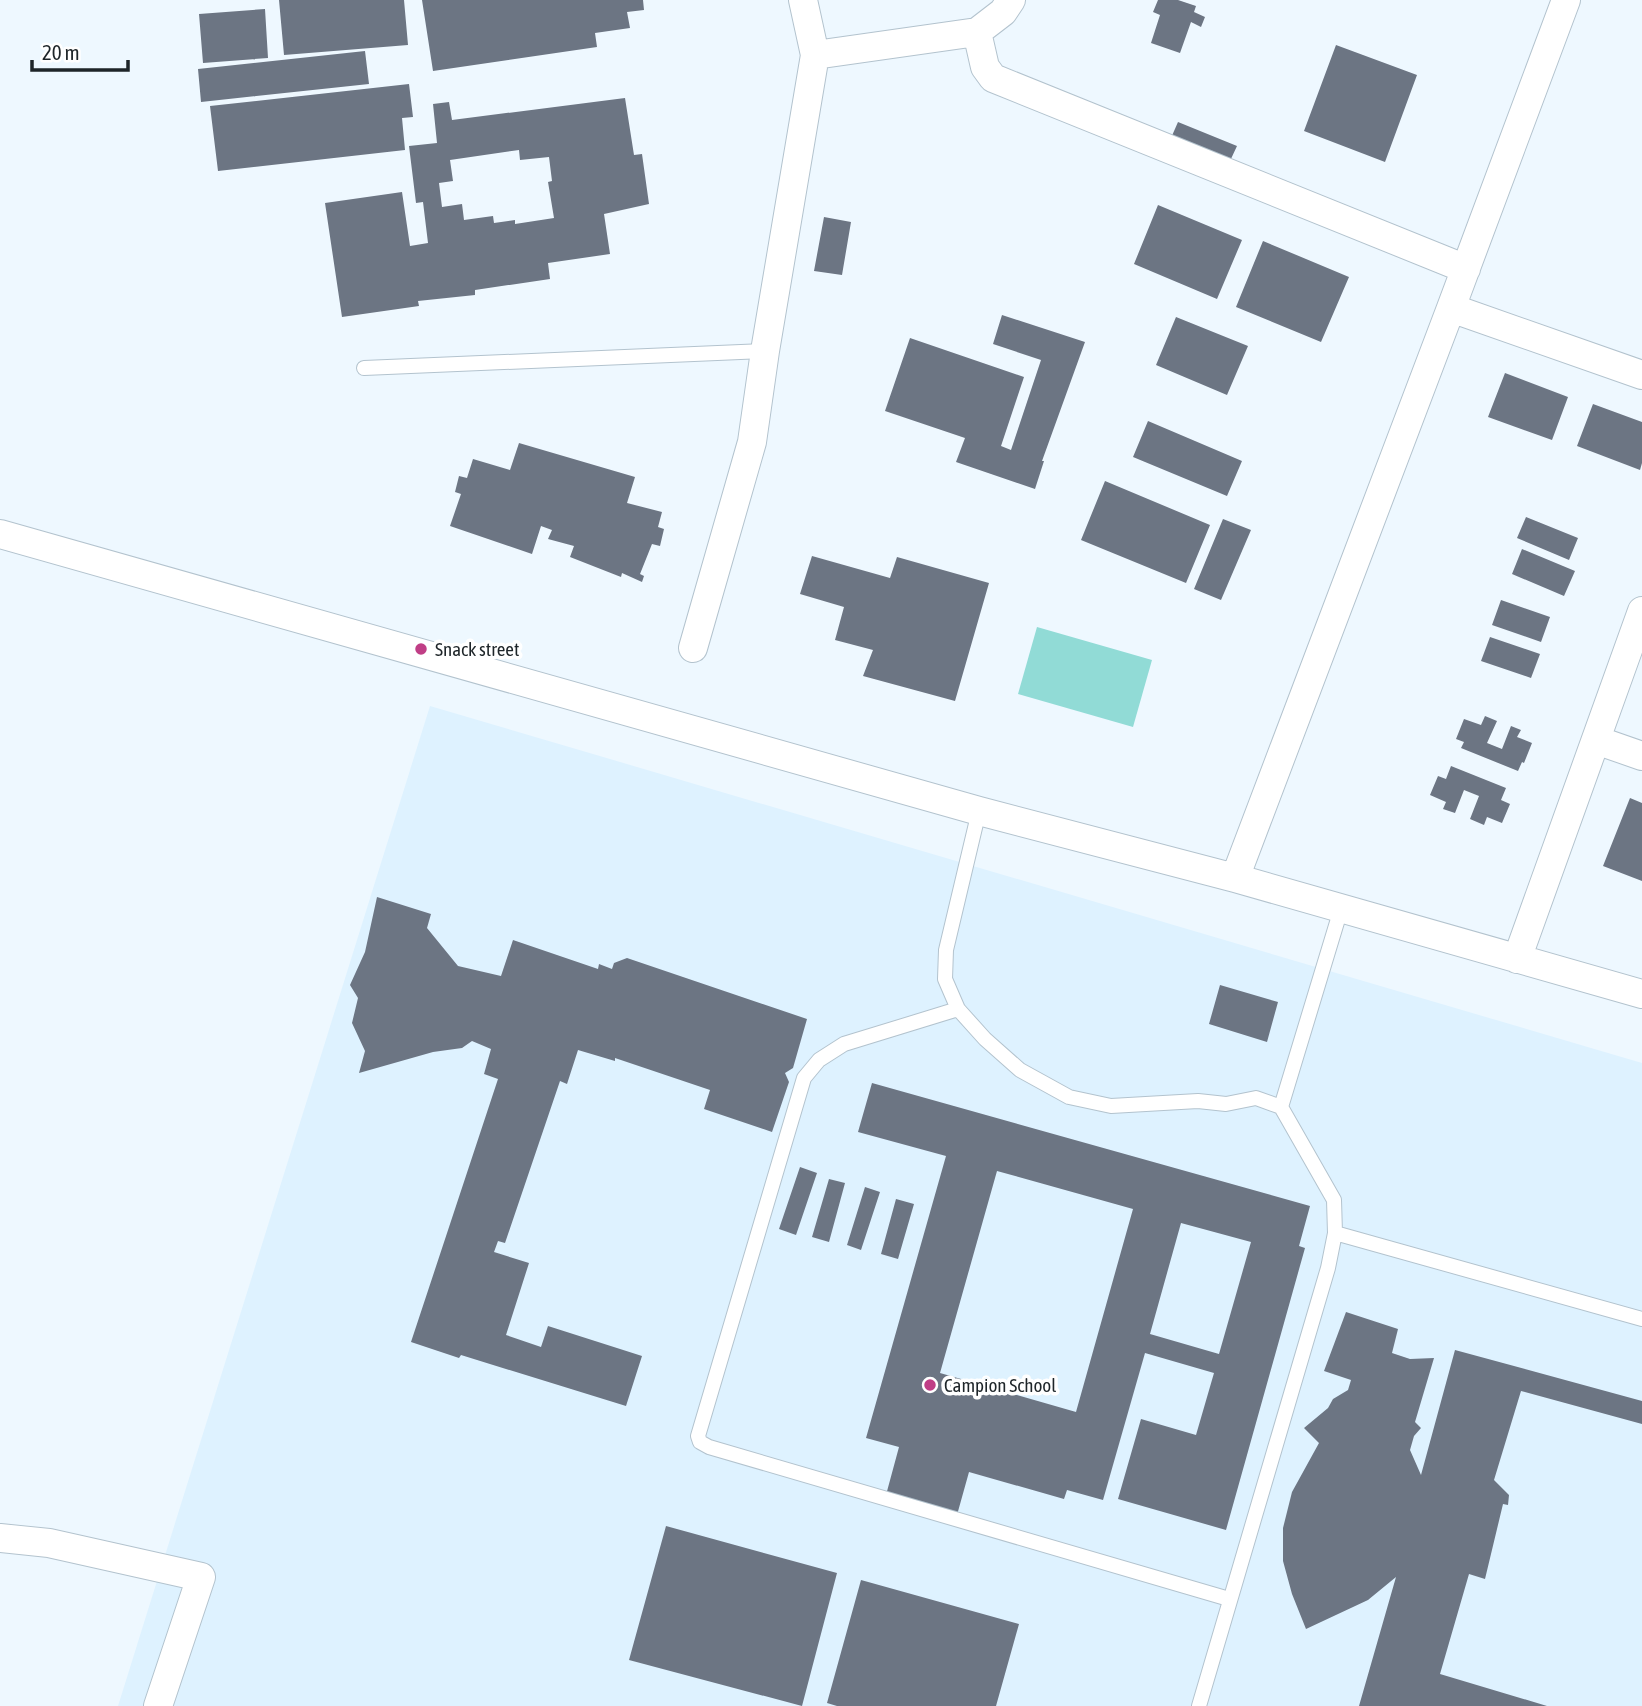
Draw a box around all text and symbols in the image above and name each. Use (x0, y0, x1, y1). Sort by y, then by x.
scale bar (32, 28, 128, 72)
text: 20 m (42, 40, 80, 64)
place label: Snack street (435, 638, 519, 660)
marker: Snack street (413, 641, 429, 657)
place label: Campion School (944, 1374, 1056, 1396)
marker: Campion School (922, 1377, 938, 1393)

